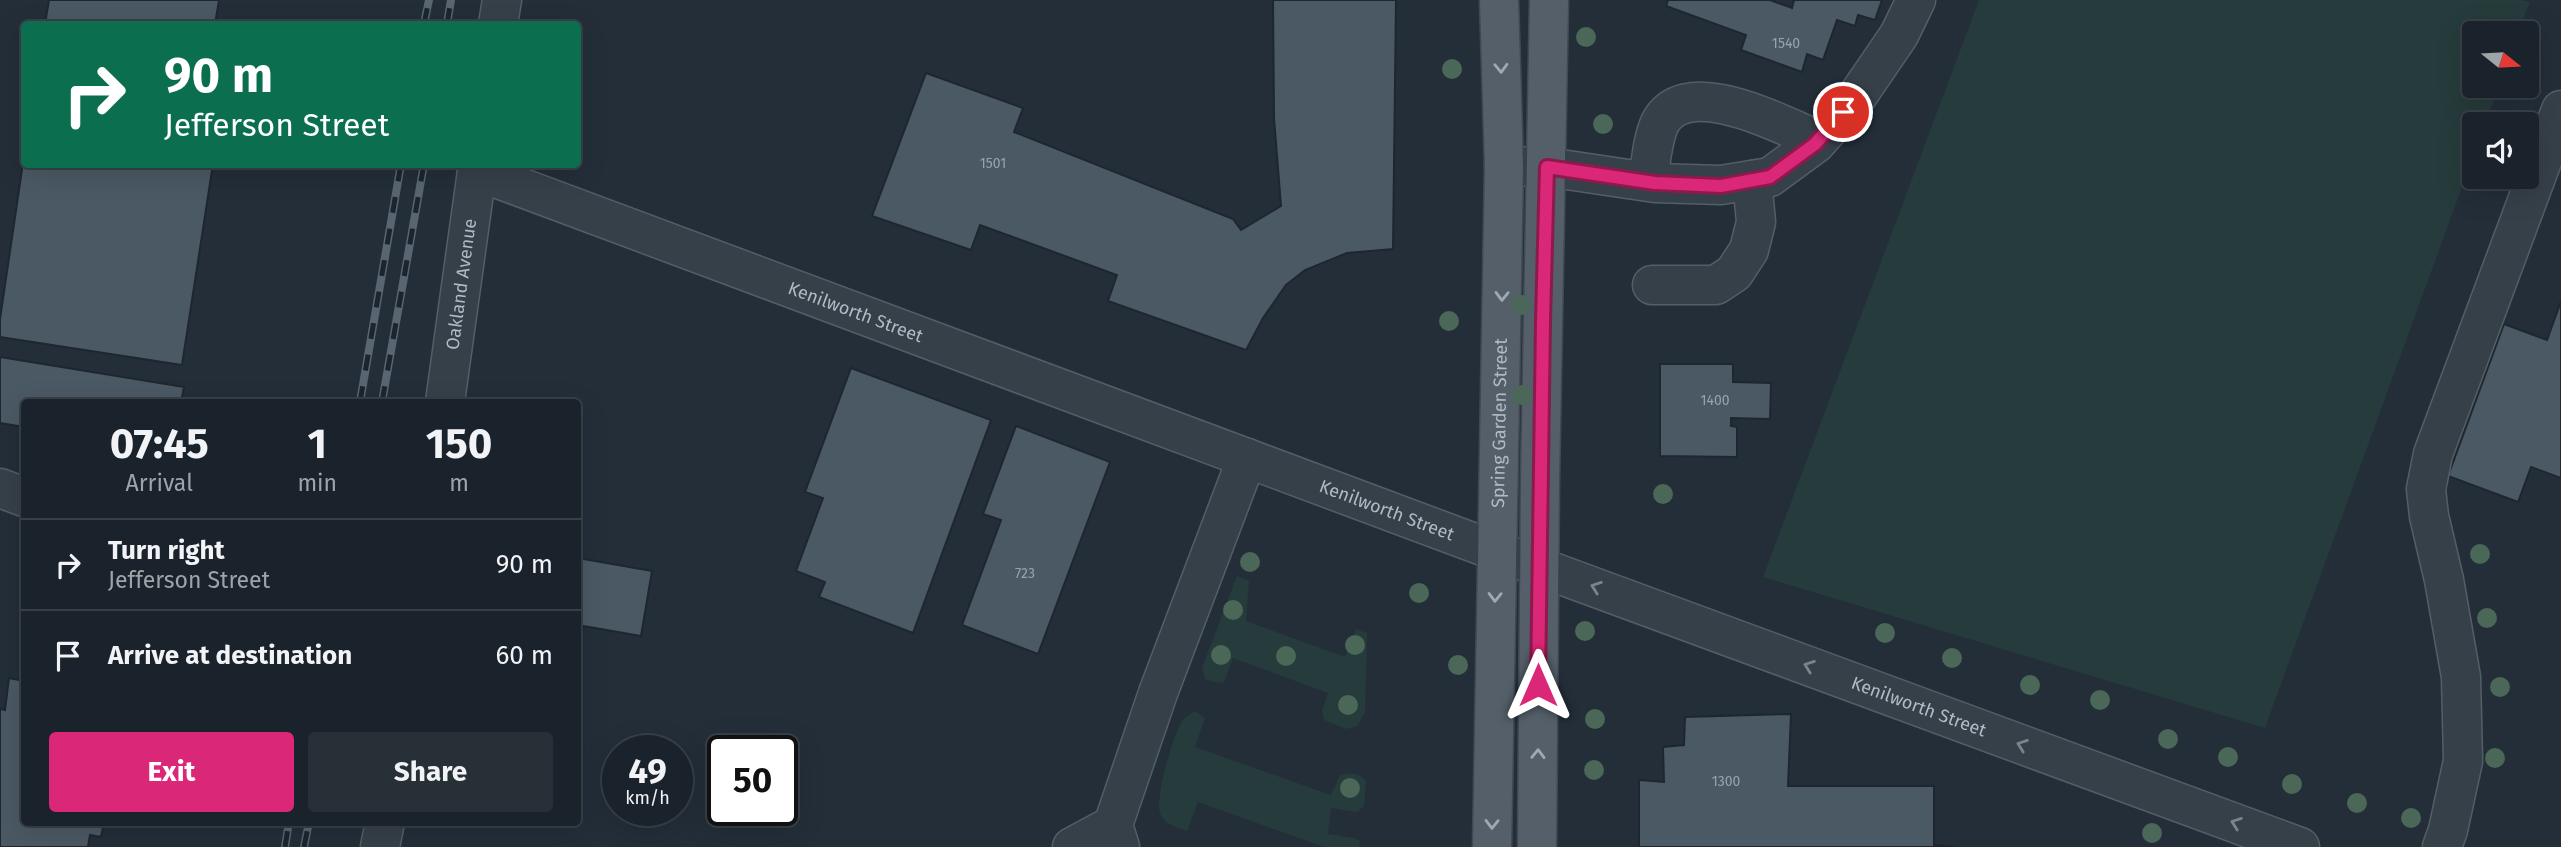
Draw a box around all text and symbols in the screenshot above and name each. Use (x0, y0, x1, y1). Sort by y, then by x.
north arrow (2462, 21, 2539, 98)
map controls (2462, 21, 2539, 189)
house number: 1540 (1772, 35, 1800, 52)
text: 90 m (164, 46, 273, 105)
icon: right (49, 49, 140, 140)
one-way arrow (1494, 63, 1509, 74)
pin (1813, 82, 1873, 142)
icon: arrive (1824, 93, 1862, 131)
text: Jefferson Street (164, 106, 389, 144)
button: sound (2462, 112, 2539, 189)
house number: 1501 (980, 155, 1006, 172)
street label: Oakland Avenue (441, 217, 481, 351)
street label: Kenilworth Street (785, 277, 926, 347)
one-way arrow (1494, 291, 1510, 301)
street label: Spring Garden Street (1487, 338, 1512, 508)
house number: 1400 (1700, 392, 1730, 409)
text: 07:45 (110, 419, 209, 469)
text: 1 (307, 419, 327, 469)
text: 150 (426, 419, 492, 469)
text: Arrival (126, 469, 193, 497)
text: min (297, 469, 337, 497)
text: m (449, 469, 469, 497)
street label: Kenilworth Street (1316, 475, 1458, 546)
text: Turn right (108, 535, 225, 566)
icon: right (49, 546, 87, 584)
text: 90 m (496, 549, 553, 580)
house number: 723 (1015, 565, 1035, 582)
text: Jefferson Street (108, 566, 270, 594)
one-way arrow (1590, 581, 1602, 595)
one-way arrow (1487, 592, 1503, 602)
icon: arrive (49, 637, 87, 675)
text: Arrive at destination (108, 640, 352, 671)
text: 60 m (495, 640, 553, 671)
position arrow (1501, 648, 1575, 722)
one-way arrow (1803, 660, 1815, 674)
street label: Kenilworth Street (1848, 672, 1990, 742)
button: Exit (49, 732, 294, 812)
button: Share (308, 732, 553, 812)
speed limit sign: 50 (707, 735, 798, 826)
one-way arrow (2017, 739, 2029, 753)
one-way arrow (1530, 749, 1546, 759)
text: 49 (628, 750, 667, 792)
house number: 1300 (1712, 773, 1741, 790)
text: km/h (625, 787, 670, 809)
one-way arrow (2230, 818, 2242, 832)
one-way arrow (1484, 819, 1500, 830)

